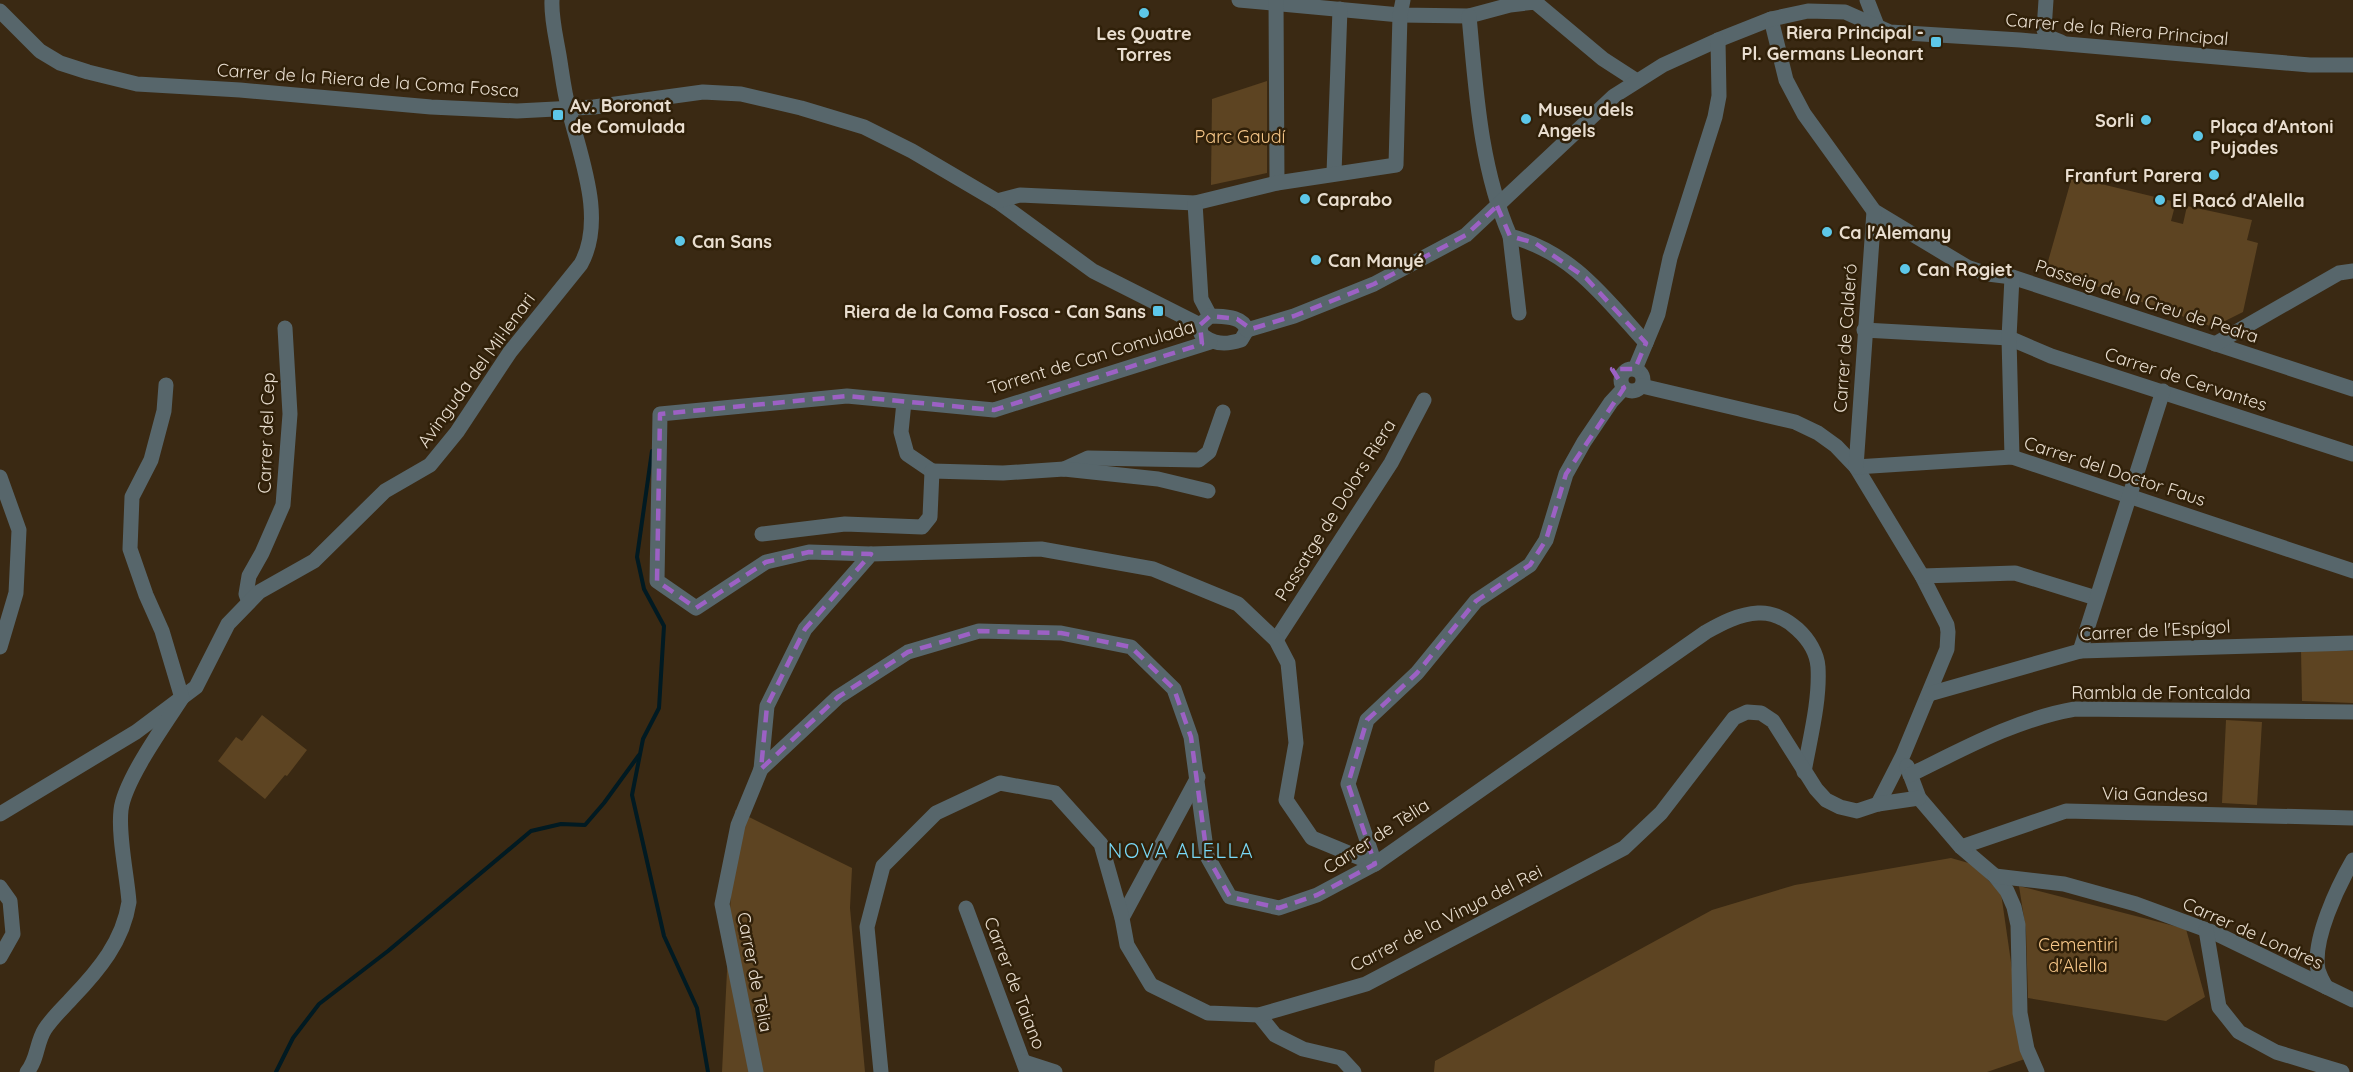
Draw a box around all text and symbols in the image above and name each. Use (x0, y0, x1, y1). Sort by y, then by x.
marker: Les Quatre Torres (1137, 6, 1151, 20)
street label: Carrer de la Riera Principal (2005, 8, 2229, 50)
place label: Riera Principal - Pl. Germans Lleonart (1742, 21, 1924, 65)
place label: Les Quatre Torres (1096, 22, 1192, 66)
marker: Riera Principal - Pl. Germans Lleonart (1929, 35, 1943, 49)
street label: Carrer de la Riera de la Coma Fosca (216, 58, 520, 102)
place label: Av. Boronat de Comulada (570, 94, 685, 138)
place label: Museu dels Angels (1538, 98, 1634, 142)
marker: Av. Boronat de Comulada (551, 108, 565, 122)
place label: Sorli (2095, 109, 2134, 132)
marker: Museu dels Angels (1519, 112, 1533, 126)
marker: Sorli (2139, 113, 2153, 127)
place label: Plaça d'Antoni Pujades (2210, 115, 2334, 159)
park label: Parc Gaudí (1195, 125, 1286, 148)
marker: Plaça d'Antoni Pujades (2191, 129, 2205, 143)
place label: Franfurt Parera (2065, 164, 2202, 187)
marker: Franfurt Parera (2207, 168, 2221, 182)
place label: Caprabo (1317, 188, 1392, 211)
place label: El Racó d'Alella (2172, 189, 2305, 212)
marker: Caprabo (1298, 192, 1312, 206)
marker: El Racó d'Alella (2153, 193, 2167, 207)
place label: Ca l'Alemany (1839, 221, 1951, 244)
marker: Ca l'Alemany (1820, 225, 1834, 239)
place label: Can Sans (692, 230, 772, 253)
marker: Can Sans (673, 234, 687, 248)
place label: Can Manyé (1328, 249, 1424, 272)
marker: Can Manyé (1309, 253, 1323, 267)
street label: Passeig de la Creu de Pedra (2032, 254, 2262, 348)
place label: Can Rogiet (1917, 258, 2013, 281)
marker: Can Rogiet (1898, 262, 1912, 276)
street label: Carrer de Calderó (1828, 263, 1862, 413)
street label: Avinguda del Mil·lenari (412, 288, 540, 452)
place label: Riera de la Coma Fosca - Can Sans (844, 300, 1146, 323)
marker: Riera de la Coma Fosca - Can Sans (1151, 304, 1165, 318)
street label: Torrent de Can Comulada (985, 315, 1197, 399)
street label: Carrer de Cervantes (2102, 342, 2270, 416)
street label: Carrer del Cep (252, 372, 280, 494)
street label: Passatge de Dolors Riera (1270, 415, 1400, 605)
street label: Carrer del Doctor Faus (2021, 431, 2209, 511)
street label: Carrer de l'Espígol (2079, 615, 2231, 645)
street label: Rambla de Fontcalda (2071, 681, 2251, 704)
street label: Via Gandesa (2102, 782, 2208, 806)
street label: Carrer de Tèlia (1319, 793, 1433, 879)
district label: NOVA ALELLA (1108, 838, 1254, 863)
street label: Carrer de la Vinya del Rei (1346, 860, 1546, 976)
street label: Carrer de Londres (2179, 892, 2327, 974)
street label: Carrer de Tèlia (732, 910, 778, 1034)
street label: Carrer de Taiano (979, 913, 1051, 1053)
park label: Cementiri d'Alella (2038, 933, 2118, 977)

